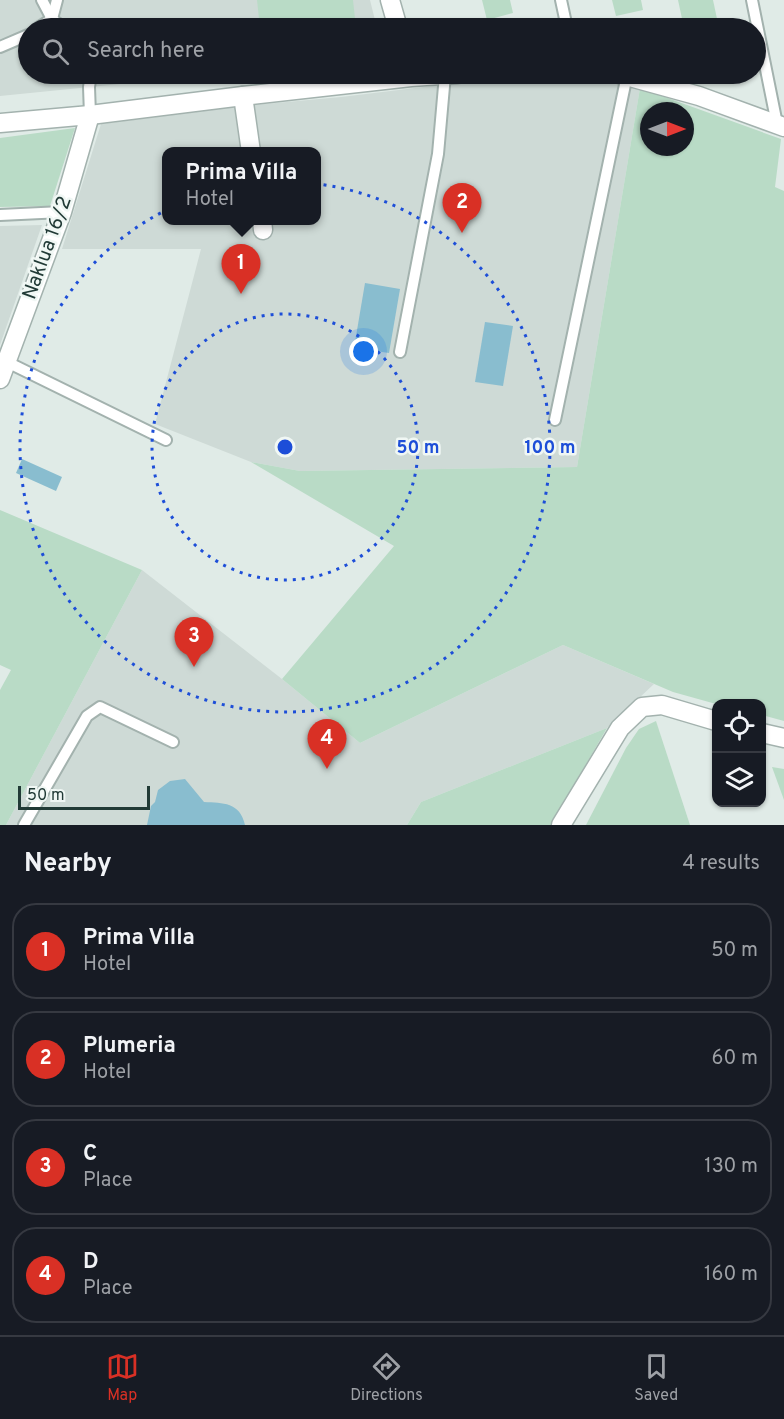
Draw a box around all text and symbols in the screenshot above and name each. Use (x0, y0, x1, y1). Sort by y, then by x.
search box (18, 18, 766, 84)
icon: search (39, 35, 72, 68)
text: Search here (87, 38, 205, 65)
north arrow (640, 102, 694, 156)
popup (162, 147, 321, 225)
text: Prima Villa (186, 160, 297, 187)
pin: 2 (442, 184, 482, 233)
text: Hotel (186, 187, 234, 213)
street label: Naklua 16/2 (17, 193, 79, 303)
pin: 1 (222, 244, 260, 294)
your location (349, 337, 378, 366)
centre of rings (275, 437, 295, 457)
text: 50 m (396, 437, 440, 460)
text: 100 m (524, 437, 576, 460)
pin: 3 (174, 618, 214, 667)
map controls (712, 699, 766, 807)
button: locate (712, 699, 766, 753)
pin: 4 (308, 720, 346, 769)
button: layers (712, 753, 766, 807)
scale bar (18, 783, 150, 810)
text: 50 m (27, 786, 65, 806)
text: Nearby (24, 848, 112, 881)
text: 4 results (683, 851, 760, 877)
text: Prima Villa (83, 925, 195, 952)
text: 1 (42, 938, 50, 964)
text: 50 m (711, 938, 758, 964)
text: Hotel (83, 952, 131, 978)
text: Plumeria (83, 1033, 176, 1060)
text: 2 (39, 1046, 52, 1072)
text: 60 m (712, 1046, 758, 1072)
text: Hotel (83, 1060, 131, 1086)
text: C (83, 1141, 97, 1168)
text: 3 (40, 1154, 52, 1180)
text: 130 m (704, 1154, 758, 1180)
text: Place (83, 1168, 133, 1194)
text: D (83, 1249, 99, 1276)
text: 4 (39, 1262, 52, 1288)
text: 160 m (704, 1262, 758, 1288)
text: Place (83, 1276, 133, 1302)
tab: Map (106, 1350, 139, 1406)
tab: Directions (350, 1350, 423, 1406)
tab: Saved (634, 1350, 678, 1406)

